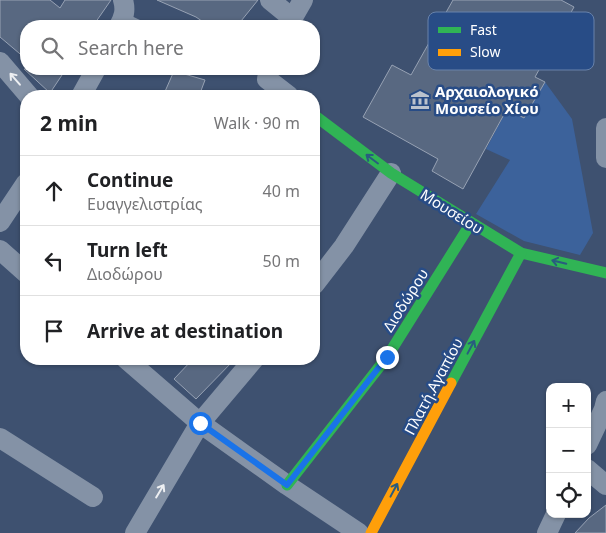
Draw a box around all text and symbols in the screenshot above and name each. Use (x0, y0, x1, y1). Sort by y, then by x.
legend (428, 12, 594, 70)
search box (20, 20, 320, 75)
text: Fast (470, 20, 497, 39)
icon: search (38, 34, 66, 62)
text: Search here (78, 35, 184, 61)
text: Slow (470, 42, 501, 61)
one-way arrow (9, 73, 20, 86)
place label: Αρχαιολογικό Μουσείο Χίου (435, 81, 539, 118)
museum icon: Αρχαιολογικό Μουσείο Χίου (409, 89, 431, 111)
text: 2 min (40, 109, 98, 137)
text: Walk · 90 m (214, 112, 300, 134)
one-way arrow (366, 153, 379, 164)
text: Continue (87, 167, 173, 193)
icon: ahead (40, 177, 68, 205)
text: 40 m (263, 180, 300, 202)
street label: Μουσείου (417, 184, 487, 238)
text: Ευαγγελιστρίας (87, 193, 203, 215)
text: Turn left (87, 237, 168, 263)
icon: left (40, 247, 68, 275)
text: 50 m (263, 250, 300, 272)
one-way arrow (551, 257, 567, 266)
text: Διοδώρου (87, 263, 163, 285)
street label: Διοδώρου (378, 265, 432, 335)
icon: arrive (40, 317, 68, 345)
text: Arrive at destination (87, 318, 283, 344)
street label: Πλατή.Αγαπίου (399, 334, 467, 438)
one-way arrow (466, 339, 476, 354)
route end (376, 346, 399, 369)
map controls (546, 383, 591, 518)
button: + (546, 383, 591, 428)
route start (189, 412, 212, 435)
button: − (546, 428, 591, 473)
button: locate (546, 473, 591, 518)
one-way arrow (390, 483, 399, 498)
one-way arrow (155, 484, 165, 499)

